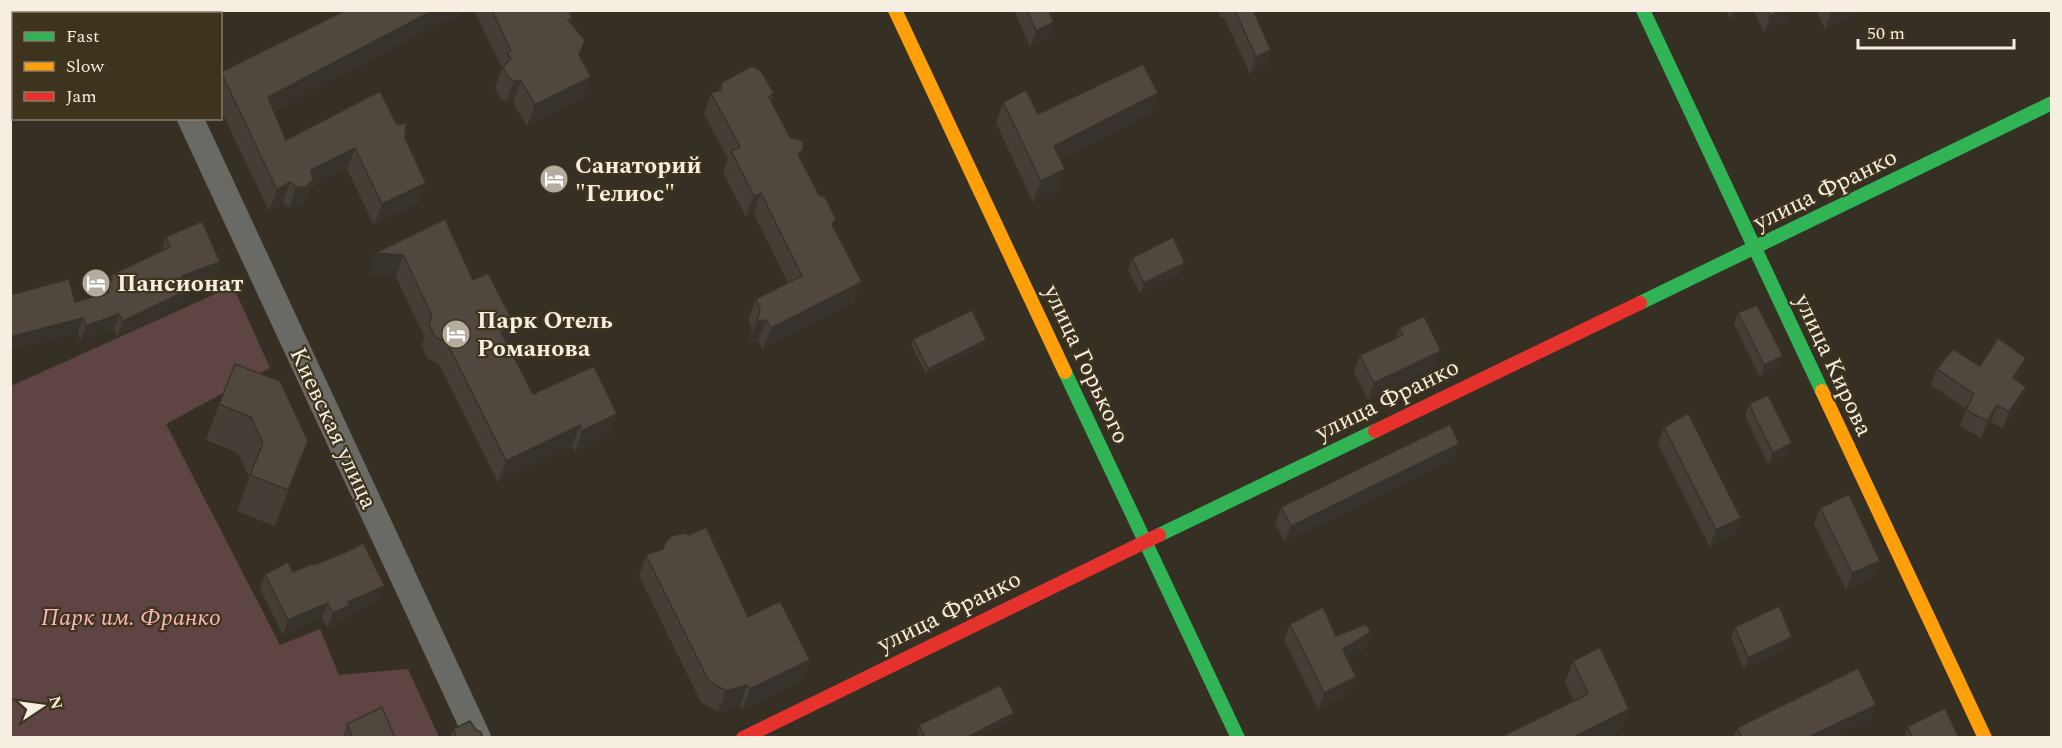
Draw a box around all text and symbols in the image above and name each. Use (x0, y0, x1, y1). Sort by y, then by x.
legend (12, 12, 222, 120)
scale bar (1858, 12, 2014, 50)
text: 50 m (1867, 20, 1905, 47)
text: Fast (66, 23, 99, 50)
text: Slow (66, 53, 105, 80)
text: Jam (66, 83, 97, 110)
street label: улица Франко (1746, 139, 1904, 241)
place label: Санаторий "Гелиос" (575, 148, 702, 212)
hotel icon: Санаторий "Гелиос" (538, 163, 570, 195)
place label: Пансионат (117, 266, 243, 302)
hotel icon: Пансионат (80, 267, 112, 299)
street label: улица Горького (1033, 278, 1139, 450)
street label: улица Кирова (1784, 287, 1882, 443)
place label: Парк Отель Романова (477, 303, 613, 367)
hotel icon: Парк Отель Романова (440, 318, 472, 350)
street label: Киевская улица (280, 341, 387, 516)
street label: улица Франко (1308, 349, 1466, 451)
street label: улица Франко (870, 561, 1028, 663)
park label: Парк им. Франко (41, 600, 221, 636)
north arrow (12, 676, 72, 736)
text: N (42, 694, 69, 712)

